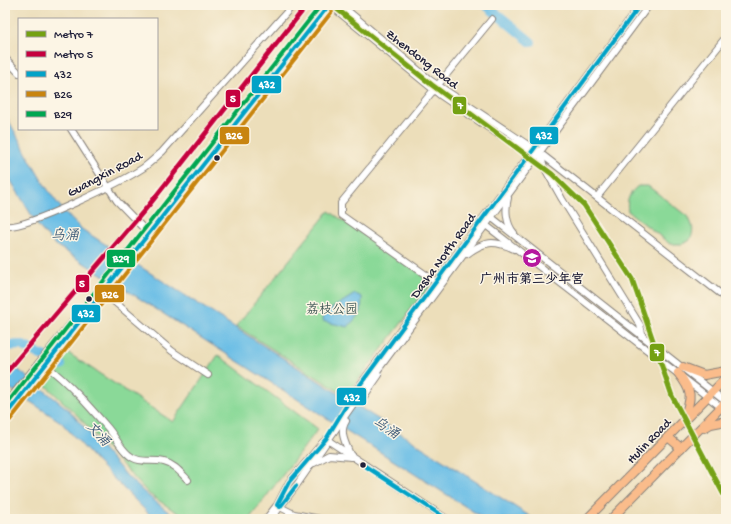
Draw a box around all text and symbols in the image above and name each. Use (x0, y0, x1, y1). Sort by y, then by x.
legend (18, 18, 158, 130)
street label: Zhendong Road (382, 27, 462, 94)
text: Metro 7 (54, 29, 94, 43)
text: Metro 5 (54, 49, 93, 63)
text: 432 (54, 69, 72, 83)
line badge: 432 (251, 75, 282, 94)
text: 432 (258, 80, 276, 92)
text: B26 (53, 89, 73, 103)
line badge: 5 (225, 89, 241, 108)
text: 5 (230, 94, 236, 106)
line badge: 7 (452, 96, 467, 115)
text: 7 (456, 101, 464, 113)
text: B29 (53, 109, 72, 123)
line badge: B26 (219, 126, 250, 145)
line badge: 432 (529, 126, 559, 145)
text: B26 (225, 131, 243, 143)
text: 432 (535, 131, 553, 143)
street label: Guangxin Road (65, 149, 146, 201)
unlabelled marker (212, 153, 222, 163)
street label: Dasha North Road (408, 210, 481, 303)
water label: 乌涌 (51, 227, 80, 245)
school or university icon: 广州市第三少年宫 (521, 247, 543, 269)
line badge: B29 (106, 249, 136, 268)
text: B29 (112, 254, 130, 266)
place label: 广州市第三少年宫 (480, 272, 584, 288)
line badge: 5 (75, 274, 90, 293)
text: 5 (79, 279, 85, 291)
line badge: B26 (94, 284, 125, 303)
text: B26 (101, 290, 119, 302)
unlabelled marker (84, 294, 94, 304)
park label: 荔枝公园 (306, 302, 358, 318)
line badge: 432 (71, 304, 101, 323)
text: 432 (77, 309, 95, 321)
line badge: 7 (649, 343, 665, 362)
text: 7 (653, 348, 661, 360)
line badge: 432 (336, 387, 367, 406)
text: 432 (343, 393, 361, 405)
water label: 乌涌 (369, 414, 403, 444)
street label: Hulin Road (625, 415, 676, 467)
water label: 文涌 (81, 418, 114, 451)
unlabelled marker (358, 460, 368, 470)

